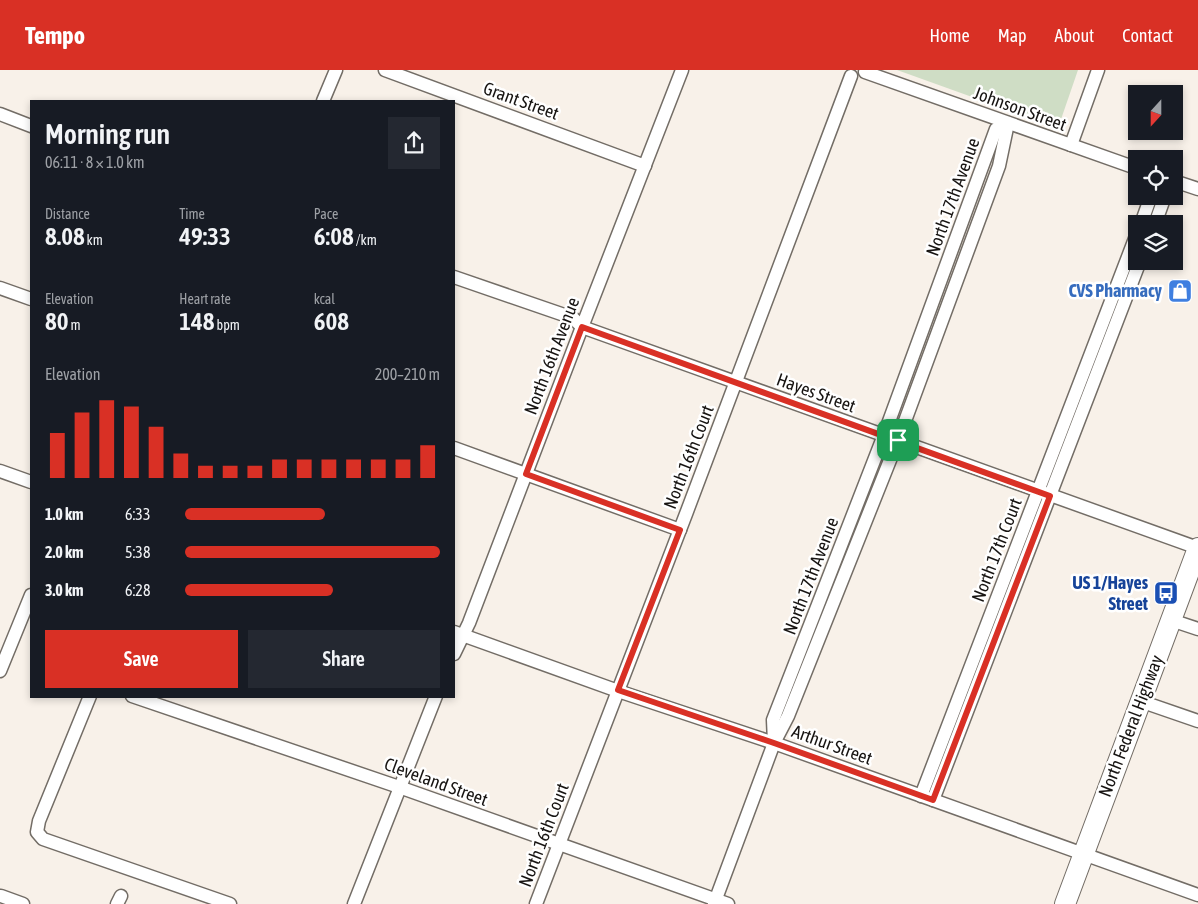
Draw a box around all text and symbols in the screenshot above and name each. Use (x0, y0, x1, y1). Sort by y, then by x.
text: Tempo (25, 22, 85, 49)
text: Home (930, 25, 970, 46)
text: Map (998, 25, 1027, 46)
text: About (1055, 25, 1094, 46)
text: Contact (1122, 25, 1173, 46)
street label: Grant Street (481, 77, 562, 124)
street label: Johnson Street (971, 82, 1069, 135)
north arrow (1128, 85, 1182, 140)
map controls (1128, 85, 1183, 270)
button: share (388, 117, 440, 169)
text: Morning run (45, 118, 170, 150)
street label: North 17th Avenue (922, 135, 984, 259)
button: locate (1128, 150, 1183, 205)
text: 06:11 · 8 × 1.0 km (45, 153, 145, 171)
text: Distance (45, 206, 90, 222)
text: Time (179, 206, 205, 222)
text: Pace (314, 206, 338, 222)
button: layers (1128, 215, 1183, 270)
text: 8.08 (45, 222, 85, 250)
text: 49:33 (179, 222, 231, 250)
text: 6:08 (314, 222, 354, 250)
text: km (85, 232, 103, 248)
text: /km (354, 232, 377, 248)
shop icon: CVS Pharmacy (1167, 278, 1193, 304)
place label: CVS Pharmacy (1068, 280, 1163, 301)
text: Elevation (45, 291, 94, 307)
text: Heart rate (179, 291, 231, 307)
text: kcal (314, 291, 335, 307)
street label: North 16th Avenue (520, 294, 584, 417)
text: 80 (45, 307, 69, 335)
text: 148 (179, 307, 215, 335)
text: 608 (314, 307, 349, 335)
text: m (69, 317, 81, 333)
text: bpm (215, 317, 240, 333)
text: Elevation (45, 365, 100, 383)
text: 200–210 m (375, 365, 440, 383)
street label: Hayes Street (774, 369, 859, 417)
street label: North 16th Court (659, 402, 718, 512)
pin (877, 419, 919, 461)
icon: arrive (884, 426, 912, 454)
street label: North 17th Court (967, 495, 1026, 605)
text: 1.0 km (45, 505, 84, 523)
text: 6:33 (125, 505, 150, 523)
street label: North 17th Avenue (779, 514, 843, 637)
text: 2.0 km (45, 543, 84, 561)
text: 5:38 (125, 543, 150, 561)
place label: US 1/Hayes Street (1072, 572, 1149, 614)
bus stop icon: US 1/Hayes Street (1153, 580, 1179, 606)
text: 3.0 km (45, 581, 84, 599)
text: 6:28 (125, 581, 150, 599)
button: Save (45, 630, 238, 688)
button: Share (248, 630, 440, 688)
street label: North Federal Highway (1094, 652, 1167, 800)
street label: Arthur Street (789, 720, 875, 769)
street label: Cleveland Street (382, 753, 491, 810)
street label: North 16th Court (514, 780, 573, 890)

